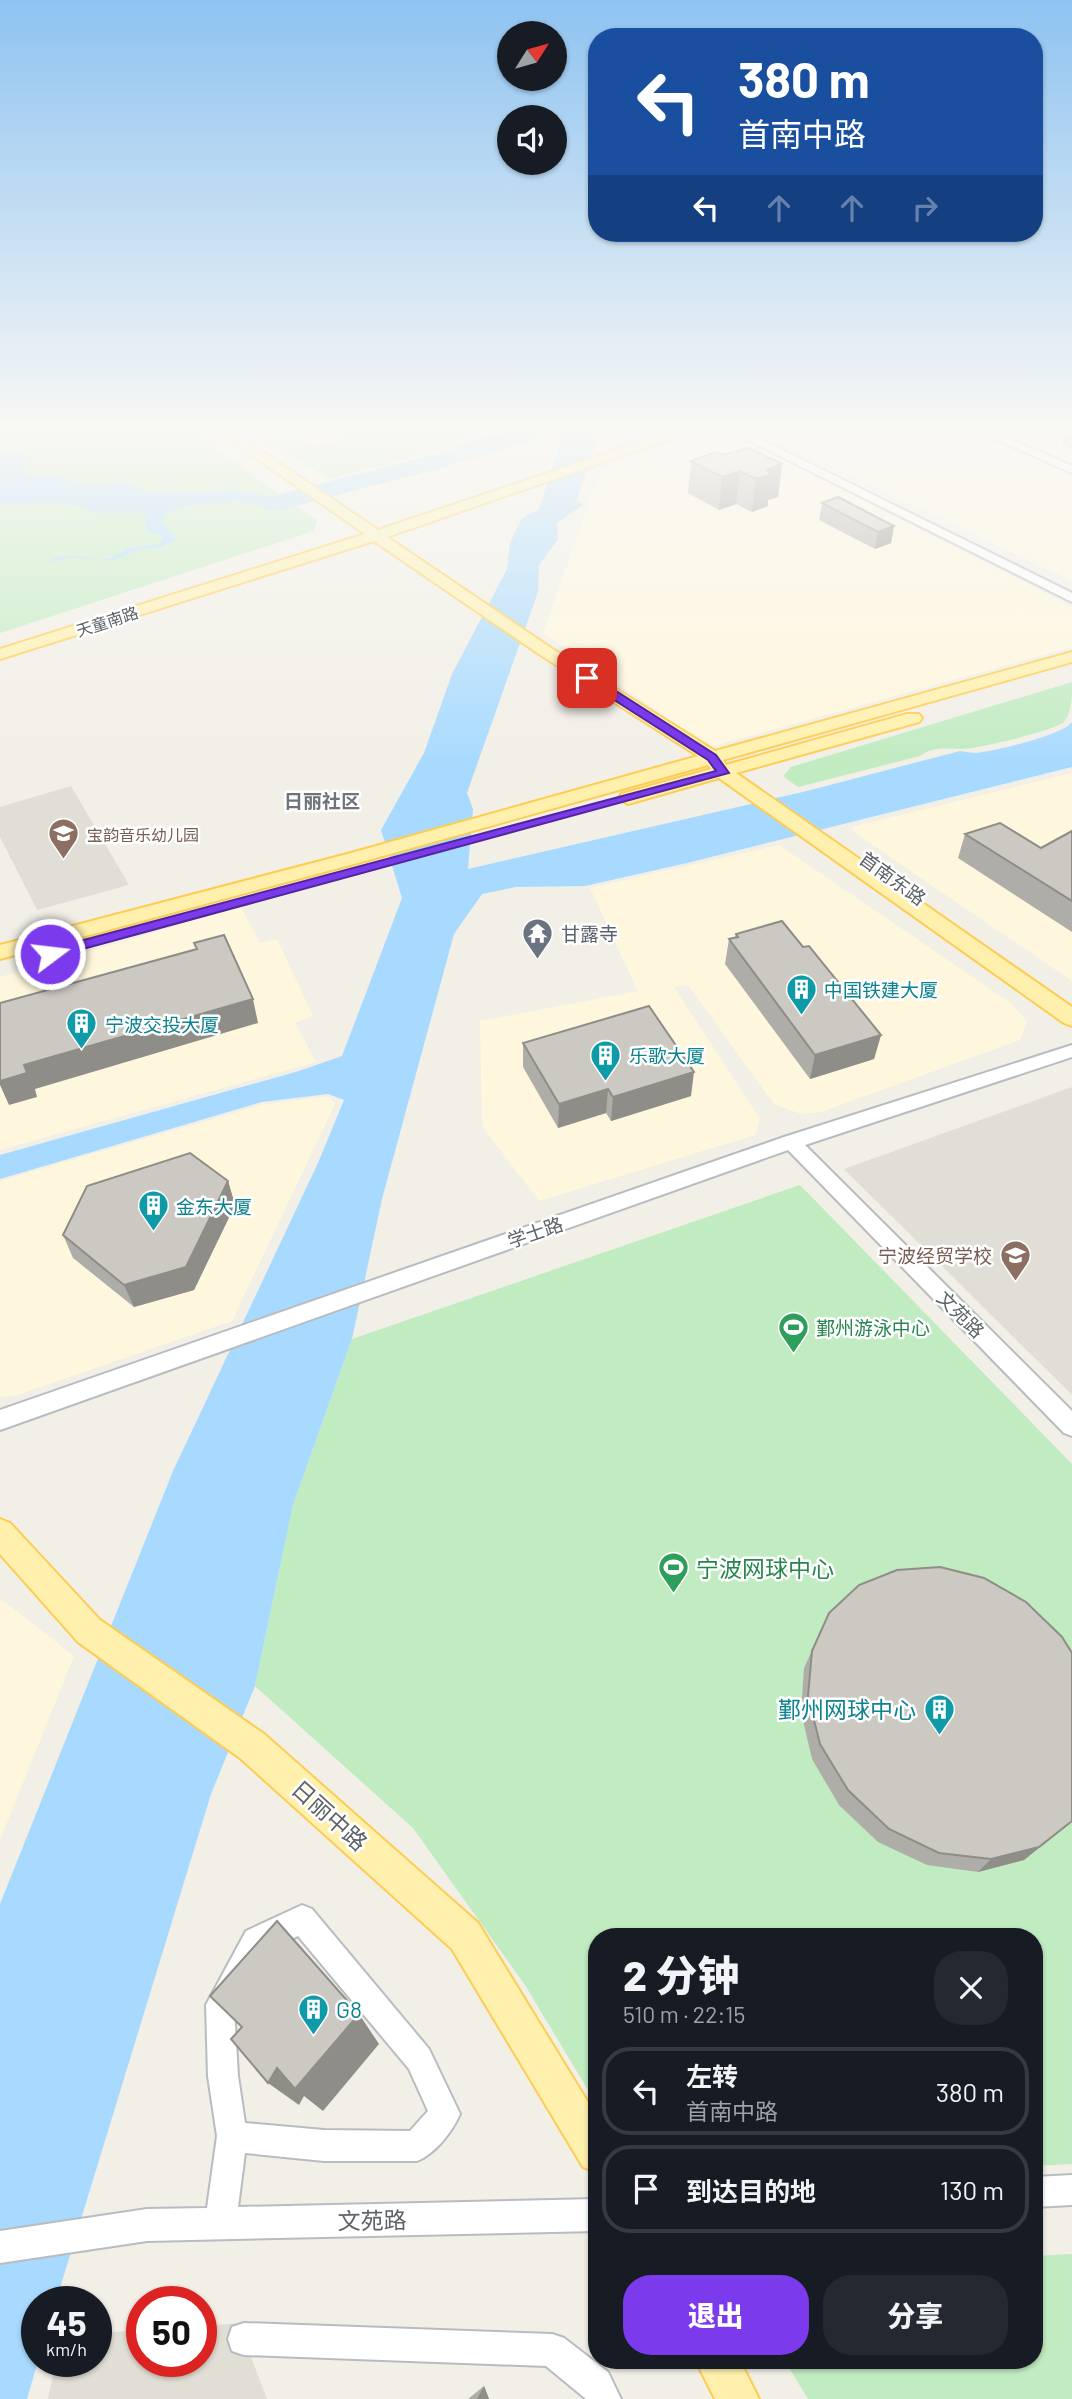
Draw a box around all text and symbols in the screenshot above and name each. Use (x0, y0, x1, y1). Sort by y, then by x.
north arrow (497, 21, 567, 91)
map controls (497, 21, 567, 175)
text: 380 m (738, 49, 870, 108)
icon: left (623, 56, 714, 147)
button: sound (497, 105, 567, 175)
text: 首南中路 (738, 114, 866, 152)
icon: left (687, 189, 725, 227)
icon: ahead (760, 189, 798, 227)
icon: ahead (833, 189, 871, 227)
icon: right (906, 189, 944, 227)
street label: 天童南路 (74, 602, 140, 640)
pin (557, 648, 617, 708)
icon: arrive (568, 659, 606, 697)
district label: 日丽社区 (284, 789, 360, 812)
school or university icon: 宝韵音乐幼儿园 (47, 817, 81, 861)
place label: 宝韵音乐幼儿园 (87, 825, 199, 844)
street label: 首南东路 (855, 846, 931, 910)
temple icon: 甘露寺 (521, 916, 555, 960)
position arrow (13, 917, 87, 991)
place label: 甘露寺 (561, 922, 618, 945)
building icon: 中国铁建大厦 (784, 972, 818, 1016)
place label: 中国铁建大厦 (824, 978, 938, 1001)
building icon: 宁波交投大厦 (65, 1007, 99, 1051)
place label: 宁波交投大厦 (105, 1013, 219, 1036)
building icon: 乐歌大厦 (589, 1038, 623, 1082)
place label: 乐歌大厦 (629, 1044, 705, 1067)
building icon: 金东大厦 (136, 1189, 170, 1233)
place label: 金东大厦 (176, 1195, 252, 1218)
street label: 学士路 (504, 1212, 566, 1252)
school or university icon: 宁波经贸学校 (998, 1238, 1032, 1282)
place label: 宁波经贸学校 (878, 1244, 992, 1267)
street label: 文苑路 (933, 1286, 989, 1342)
sports icon: 鄞州游泳中心 (776, 1310, 810, 1354)
place label: 鄞州游泳中心 (816, 1316, 930, 1339)
sports icon: 宁波网球中心 (656, 1551, 690, 1595)
place label: 宁波网球中心 (696, 1554, 834, 1582)
building icon: 鄞州网球中心 (922, 1692, 956, 1736)
place label: 鄞州网球中心 (778, 1695, 916, 1723)
street label: 日丽中路 (286, 1774, 374, 1856)
text: 2 分钟 (623, 1949, 739, 1999)
button: close (934, 1951, 1008, 2025)
building icon: G8 (296, 1992, 330, 2036)
place label: G8 (336, 1995, 362, 2023)
text: 510 m · 22:15 (623, 2000, 745, 2028)
text: 左转 (686, 2060, 738, 2091)
icon: left (627, 2072, 665, 2110)
text: 380 m (936, 2076, 1004, 2107)
text: 首南中路 (686, 2097, 778, 2125)
icon: arrive (627, 2170, 665, 2208)
text: 130 m (940, 2174, 1004, 2205)
text: 到达目的地 (686, 2175, 816, 2206)
street label: 文苑路 (337, 2205, 407, 2235)
button: 退出 (623, 2275, 809, 2355)
button: 分享 (823, 2275, 1008, 2355)
speed limit sign: 50 (126, 2286, 217, 2377)
text: 45 (46, 2301, 87, 2343)
text: km/h (46, 2338, 87, 2360)

